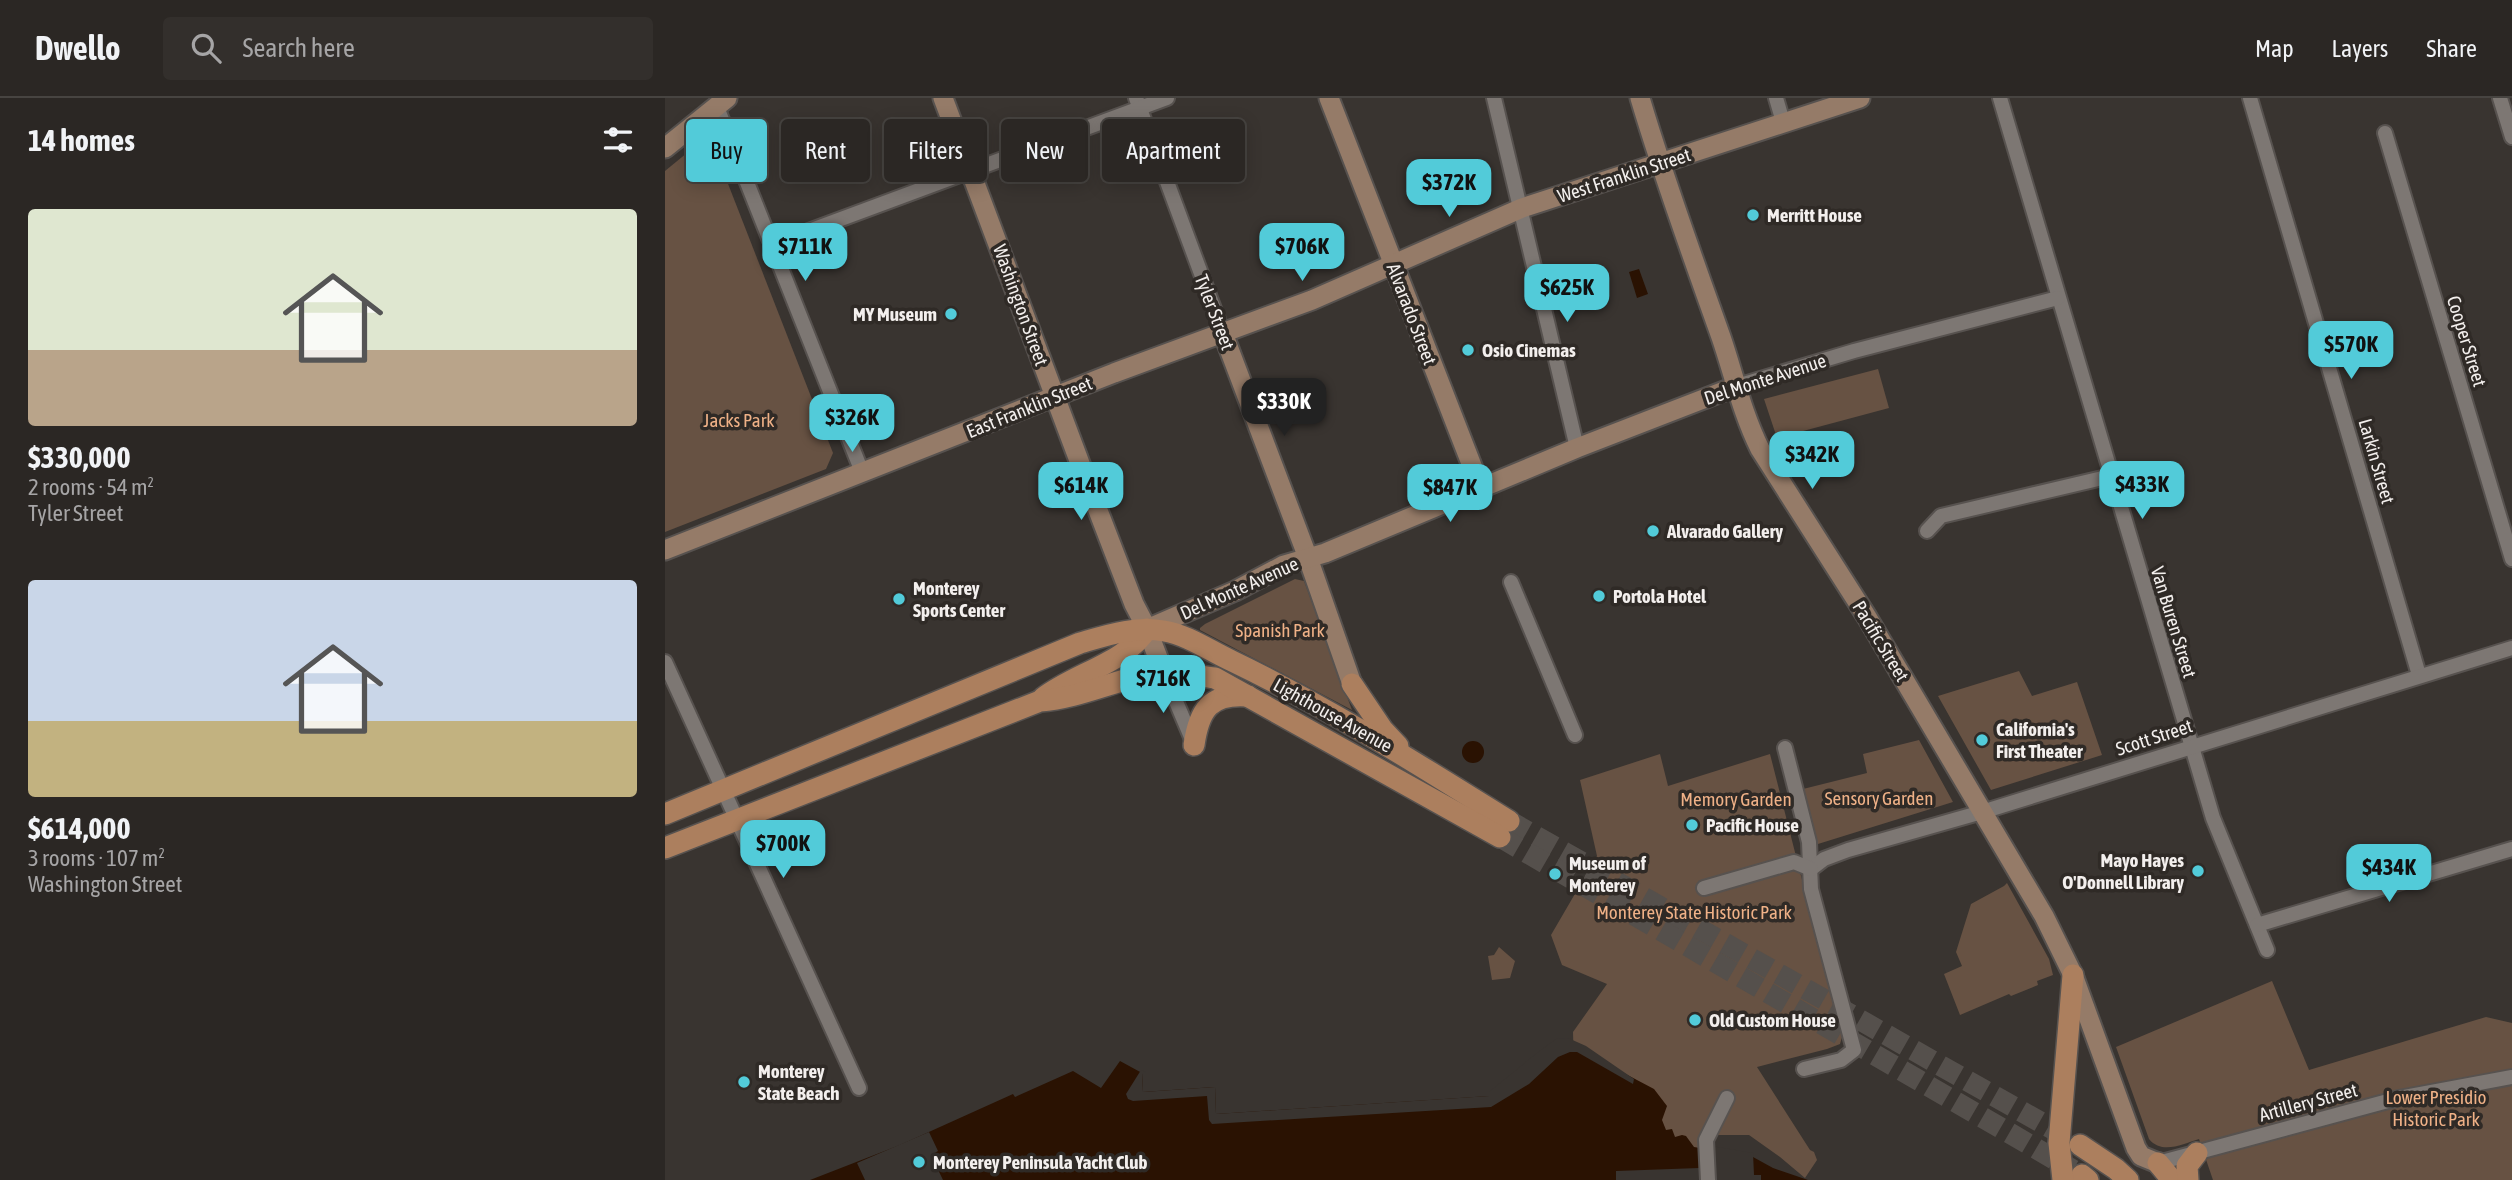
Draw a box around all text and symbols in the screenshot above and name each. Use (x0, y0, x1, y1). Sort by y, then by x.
search box (163, 17, 653, 80)
text: Dwello (35, 29, 121, 67)
icon: search (187, 29, 225, 67)
text: Search here (243, 33, 355, 63)
text: Map (2255, 35, 2294, 62)
text: Layers (2332, 35, 2388, 62)
text: Share (2426, 35, 2477, 62)
chip: Buy (686, 119, 767, 182)
chip: Rent (781, 119, 870, 182)
chip: Filters (884, 119, 987, 182)
chip: New (1001, 119, 1088, 182)
chip: Apartment (1102, 119, 1245, 182)
icon: filters (599, 121, 637, 159)
text: 14 homes (28, 123, 135, 157)
street label: West Franklin Street (1555, 143, 1693, 207)
pin: $372K (1400, 159, 1498, 219)
text: $372K (1422, 169, 1476, 195)
place label: Merritt House (1767, 204, 1862, 226)
marker: Merritt House (1745, 207, 1761, 223)
pin: $711K (756, 223, 854, 283)
pin: $706K (1253, 223, 1351, 283)
text: $711K (778, 233, 832, 259)
text: $706K (1275, 233, 1329, 259)
street label: Washington Street (989, 241, 1053, 369)
icon: home (270, 255, 396, 381)
street label: Alvarado Street (1383, 260, 1441, 368)
pin: $625K (1518, 264, 1616, 324)
street label: Tyler Street (1191, 271, 1239, 353)
text: $625K (1540, 274, 1594, 300)
street label: Cooper Street (2443, 293, 2491, 389)
place label: MY Museum (853, 303, 937, 325)
marker: MY Museum (943, 306, 959, 322)
pin: $570K (2302, 322, 2400, 381)
text: $570K (2324, 331, 2378, 357)
place label: Osio Cinemas (1482, 339, 1576, 361)
marker: Osio Cinemas (1460, 342, 1476, 358)
street label: Del Monte Avenue (1701, 349, 1829, 409)
street label: East Franklin Street (963, 372, 1095, 442)
pin: $330K (1235, 378, 1333, 438)
text: $330K (1257, 388, 1311, 414)
pin: $326K (803, 394, 901, 454)
text: $326K (825, 404, 879, 430)
park label: Jacks Park (703, 409, 775, 431)
street label: Larkin Street (2354, 416, 2400, 506)
pin: $342K (1763, 432, 1861, 491)
text: $330,000 (28, 440, 131, 474)
text: $342K (1785, 441, 1839, 467)
pin: $614K (1032, 462, 1130, 522)
pin: $433K (2093, 462, 2191, 521)
pin: $847K (1401, 464, 1499, 524)
text: $433K (2115, 471, 2169, 497)
text: $614K (1054, 472, 1108, 498)
text: 2 rooms · 54 m² (28, 474, 154, 500)
text: $847K (1423, 474, 1477, 500)
text: Tyler Street (28, 500, 123, 526)
place label: Alvarado Gallery (1666, 520, 1783, 542)
marker: Alvarado Gallery (1645, 523, 1661, 539)
street label: Del Monte Avenue (1177, 552, 1301, 624)
street label: Van Buren Street (2147, 564, 2201, 680)
place label: Monterey Sports Center (913, 577, 1005, 621)
place label: Portola Hotel (1613, 585, 1707, 607)
marker: Portola Hotel (1591, 588, 1607, 604)
marker: Monterey Sports Center (891, 591, 907, 607)
street label: Pacific Street (1848, 597, 1914, 685)
park label: Spanish Park (1235, 619, 1325, 641)
icon: home (270, 626, 396, 752)
pin: $716K (1114, 656, 1212, 715)
text: $716K (1136, 665, 1190, 691)
street label: Lighthouse Avenue (1270, 673, 1396, 757)
street label: Scott Street (2113, 714, 2195, 760)
place label: California's First Theater (1996, 718, 2083, 762)
marker: California's First Theater (1974, 732, 1990, 748)
park label: Sensory Garden (1825, 787, 1933, 809)
park label: Memory Garden (1680, 788, 1792, 810)
text: $614,000 (28, 811, 131, 845)
place label: Pacific House (1706, 814, 1799, 836)
marker: Pacific House (1684, 817, 1700, 833)
pin: $700K (734, 820, 832, 880)
text: $700K (756, 830, 810, 856)
pin: $434K (2340, 844, 2438, 904)
text: 3 rooms · 107 m² (28, 845, 165, 871)
place label: Mayo Hayes O'Donnell Library (2062, 849, 2184, 893)
place label: Museum of Monterey (1569, 852, 1647, 896)
text: $434K (2362, 854, 2416, 880)
marker: Mayo Hayes O'Donnell Library (2190, 863, 2206, 879)
marker: Museum of Monterey (1547, 866, 1563, 882)
text: Washington Street (28, 871, 182, 897)
park label: Monterey State Historic Park (1596, 901, 1792, 923)
place label: Old Custom House (1709, 1009, 1836, 1031)
marker: Old Custom House (1687, 1012, 1703, 1028)
place label: Monterey State Beach (758, 1060, 840, 1104)
marker: Monterey State Beach (736, 1074, 752, 1090)
street label: Artillery Street (2256, 1078, 2360, 1126)
park label: Lower Presidio Historic Park (2385, 1086, 2487, 1130)
place label: Monterey Peninsula Yacht Club (933, 1151, 1147, 1173)
marker: Monterey Peninsula Yacht Club (911, 1154, 927, 1170)

